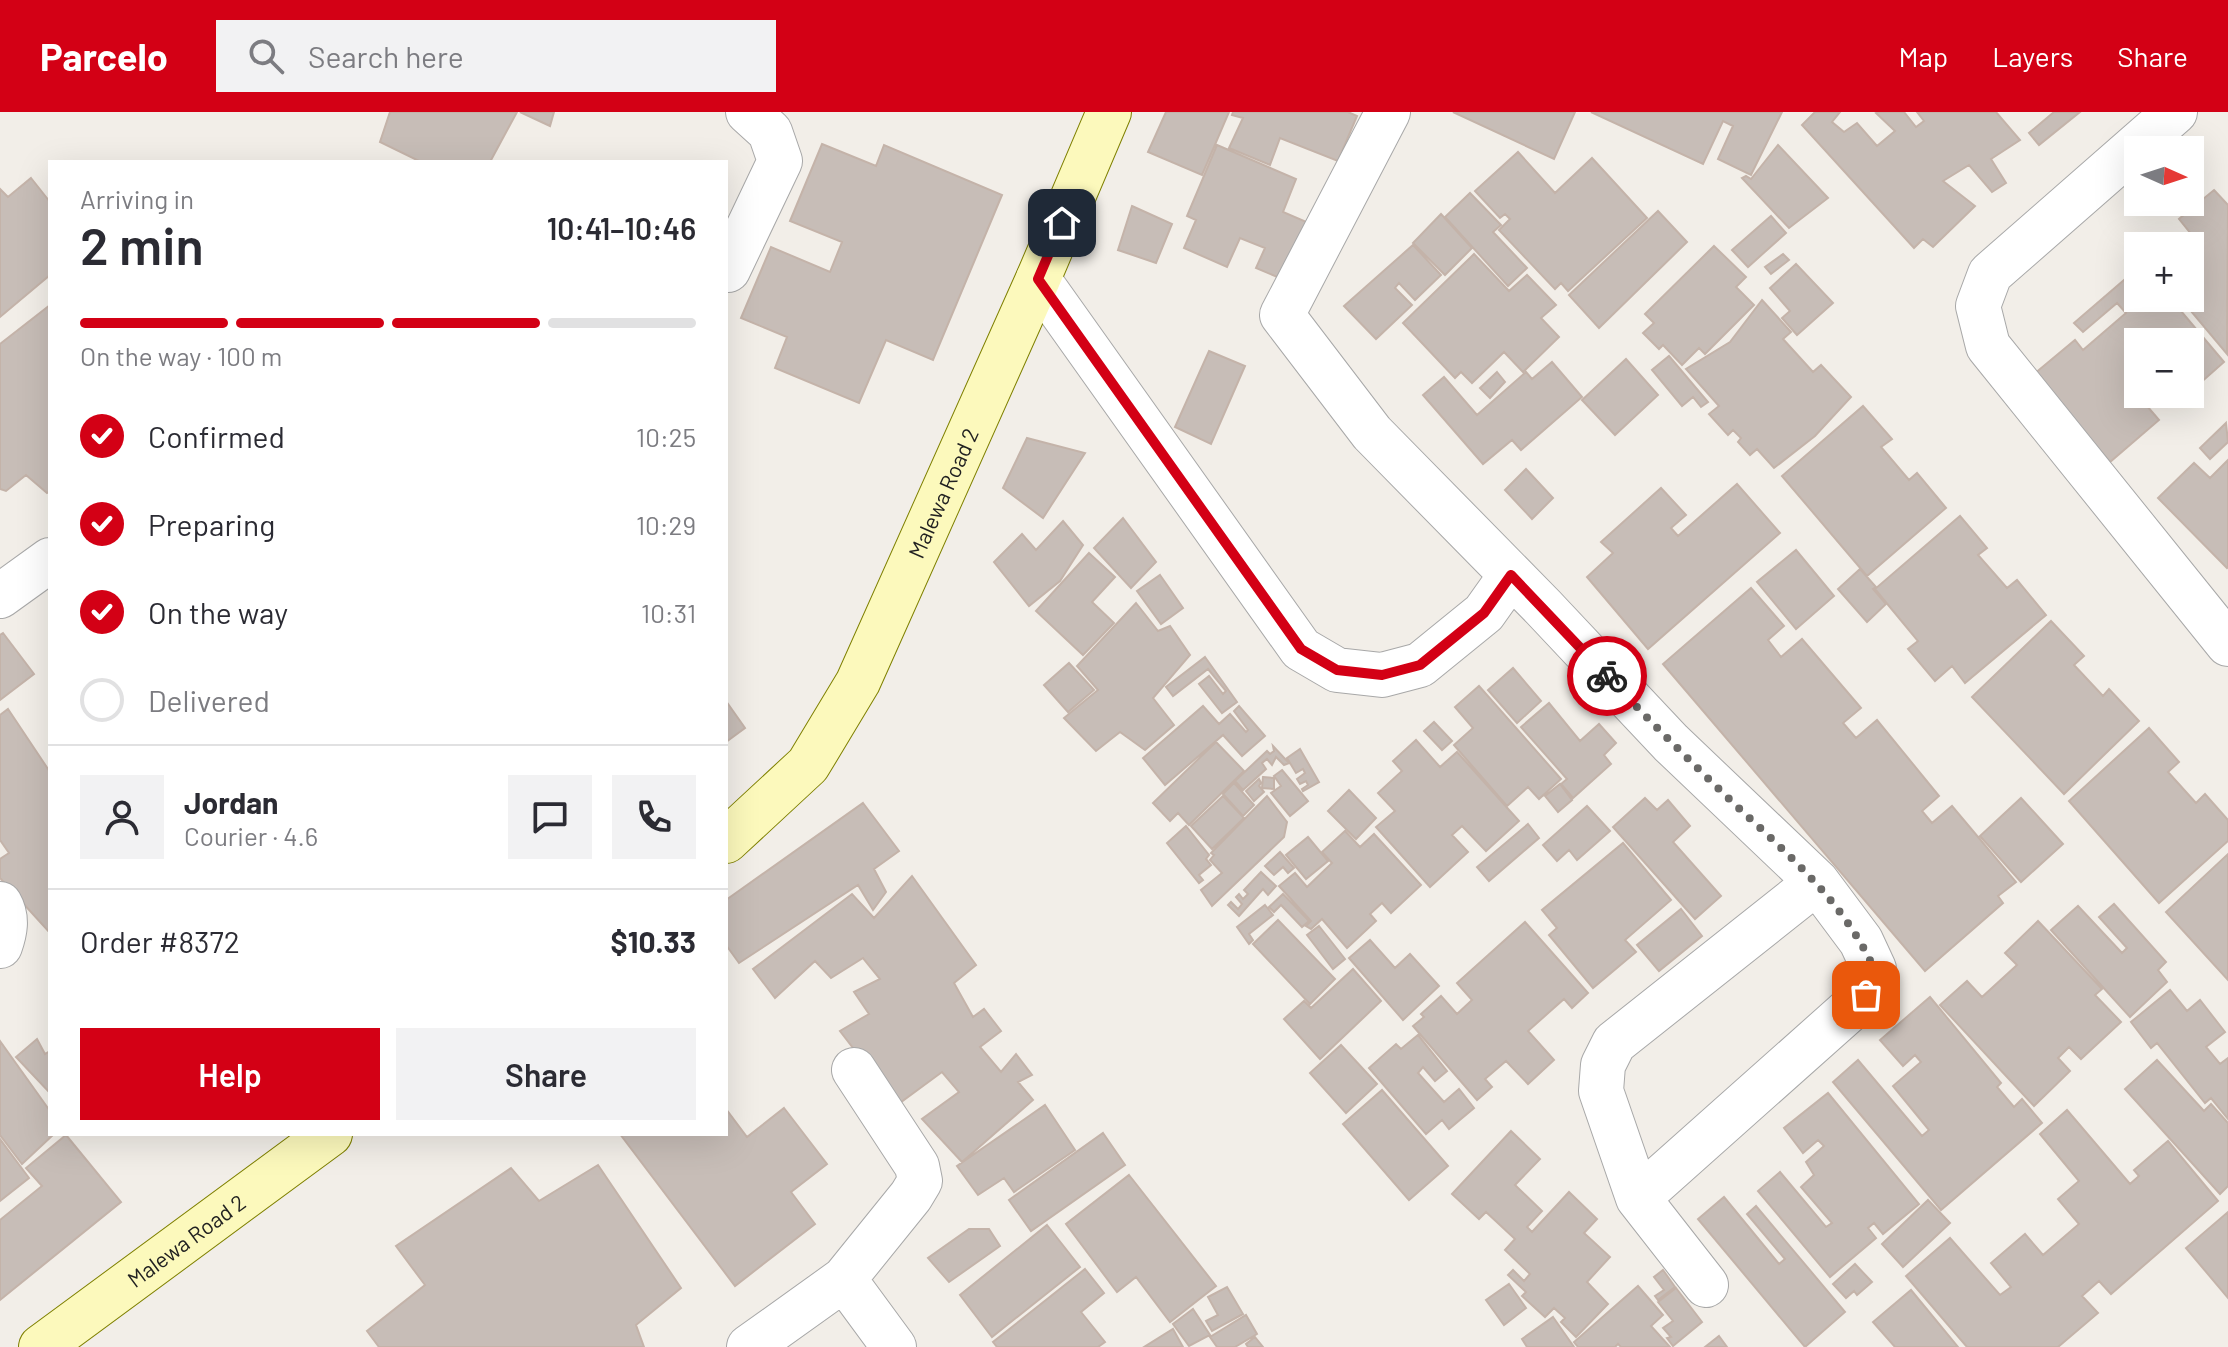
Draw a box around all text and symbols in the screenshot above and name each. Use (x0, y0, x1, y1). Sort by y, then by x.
search box (216, 20, 776, 92)
text: Parcelo (40, 33, 168, 79)
icon: search (244, 34, 288, 78)
text: Search here (308, 38, 464, 74)
text: Map (1898, 39, 1948, 73)
text: Layers (1992, 39, 2073, 73)
text: Share (2117, 39, 2188, 73)
north arrow (2124, 136, 2204, 216)
map controls (2124, 136, 2204, 408)
text: Arriving in (80, 183, 194, 214)
pin (1028, 189, 1096, 257)
icon: home (1040, 201, 1084, 245)
text: 10:41–10:46 (547, 210, 696, 246)
text: 2 min (80, 213, 204, 275)
button: + (2124, 232, 2204, 312)
button: − (2124, 328, 2204, 408)
text: On the way · 100 m (80, 340, 282, 371)
icon: check (80, 414, 124, 458)
text: Confirmed (148, 418, 285, 454)
text: 10:25 (636, 421, 696, 452)
street label: Malewa Road 2 (902, 424, 983, 562)
icon: check (80, 502, 124, 546)
text: Preparing (148, 506, 275, 542)
text: 10:29 (636, 509, 696, 540)
icon: check (80, 590, 124, 634)
text: On the way (148, 594, 288, 630)
text: 10:31 (641, 597, 696, 628)
courier (1567, 636, 1647, 716)
icon: bike (1585, 654, 1629, 698)
text: Delivered (148, 682, 270, 718)
button: person (80, 775, 164, 859)
button: chat (508, 775, 592, 859)
button: phone (612, 775, 696, 859)
text: Jordan (184, 784, 279, 820)
text: Courier · 4.6 (184, 820, 318, 851)
text: Order #8372 (80, 923, 240, 959)
text: $10.33 (611, 923, 696, 959)
pin (1832, 961, 1900, 1029)
icon: bag (1844, 973, 1888, 1017)
button: Help (80, 1028, 380, 1120)
button: Share (396, 1028, 696, 1120)
street label: Malewa Road 2 (122, 1188, 250, 1292)

